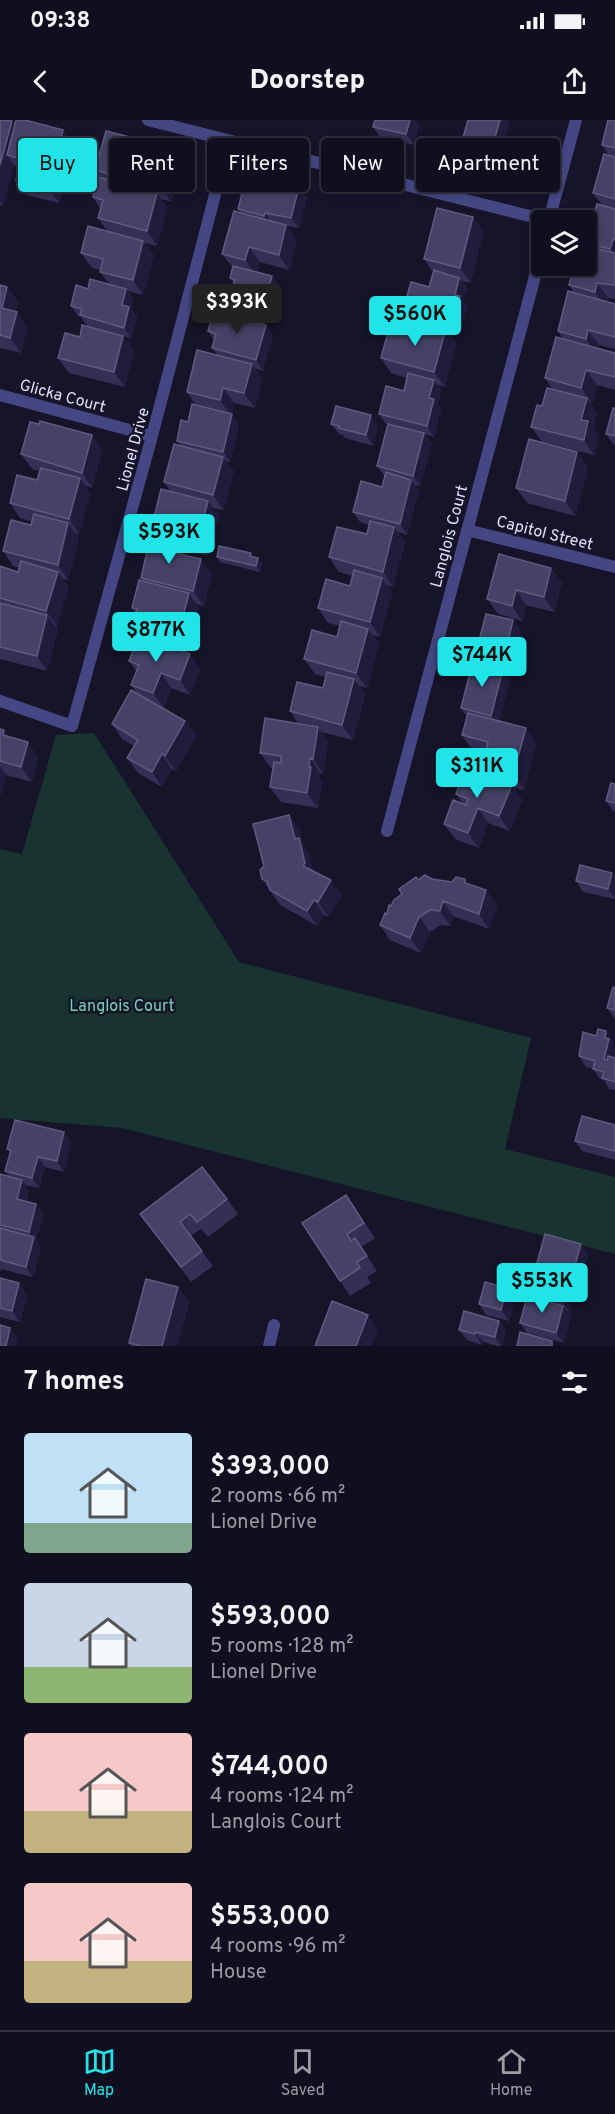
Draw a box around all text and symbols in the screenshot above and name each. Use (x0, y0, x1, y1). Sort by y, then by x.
text: 09:38 (30, 8, 90, 35)
text: Doorstep (250, 64, 365, 98)
icon: back (24, 65, 57, 98)
icon: share (558, 65, 591, 98)
chip: Buy (18, 138, 97, 192)
chip: Rent (109, 138, 195, 192)
chip: Filters (207, 138, 309, 192)
chip: New (321, 138, 404, 192)
chip: Apartment (416, 138, 560, 192)
map controls (531, 210, 597, 276)
button: layers (531, 210, 597, 276)
pin: $393K (195, 284, 279, 335)
text: $393K (206, 290, 268, 316)
pin: $560K (373, 296, 457, 347)
text: $560K (383, 302, 447, 328)
street label: Glicka Court (17, 376, 108, 418)
street label: Lionel Drive (113, 406, 155, 493)
street label: Langlois Court (427, 483, 473, 590)
street label: Capitol Street (494, 512, 595, 556)
pin: $593K (127, 514, 211, 565)
text: $593K (138, 520, 200, 546)
pin: $877K (114, 612, 198, 663)
text: $877K (126, 618, 186, 644)
pin: $744K (440, 637, 524, 688)
text: $744K (451, 643, 513, 669)
pin: $311K (435, 748, 519, 799)
text: $311K (450, 754, 504, 780)
park label: Langlois Court (69, 997, 175, 1017)
pin: $553K (500, 1263, 584, 1314)
text: $553K (511, 1269, 573, 1295)
text: 7 homes (24, 1366, 124, 1399)
icon: filters (558, 1366, 591, 1399)
text: $393,000 (210, 1451, 330, 1484)
icon: home (72, 1457, 144, 1529)
text: 2 rooms · 66 m² (210, 1484, 345, 1510)
text: Lionel Drive (210, 1510, 317, 1536)
text: $593,000 (210, 1601, 331, 1634)
icon: home (72, 1607, 144, 1679)
text: 5 rooms · 128 m² (210, 1634, 353, 1660)
text: Lionel Drive (210, 1660, 317, 1686)
text: $744,000 (210, 1751, 329, 1784)
icon: home (72, 1757, 144, 1829)
text: 4 rooms · 124 m² (210, 1784, 353, 1810)
text: Langlois Court (210, 1810, 342, 1836)
text: $553,000 (210, 1901, 330, 1934)
icon: home (72, 1907, 144, 1979)
text: 4 rooms · 96 m² (210, 1934, 345, 1960)
text: House (210, 1960, 266, 1986)
tab: Map (83, 2045, 116, 2101)
tab: Saved (281, 2045, 325, 2101)
tab: Home (490, 2045, 532, 2101)

